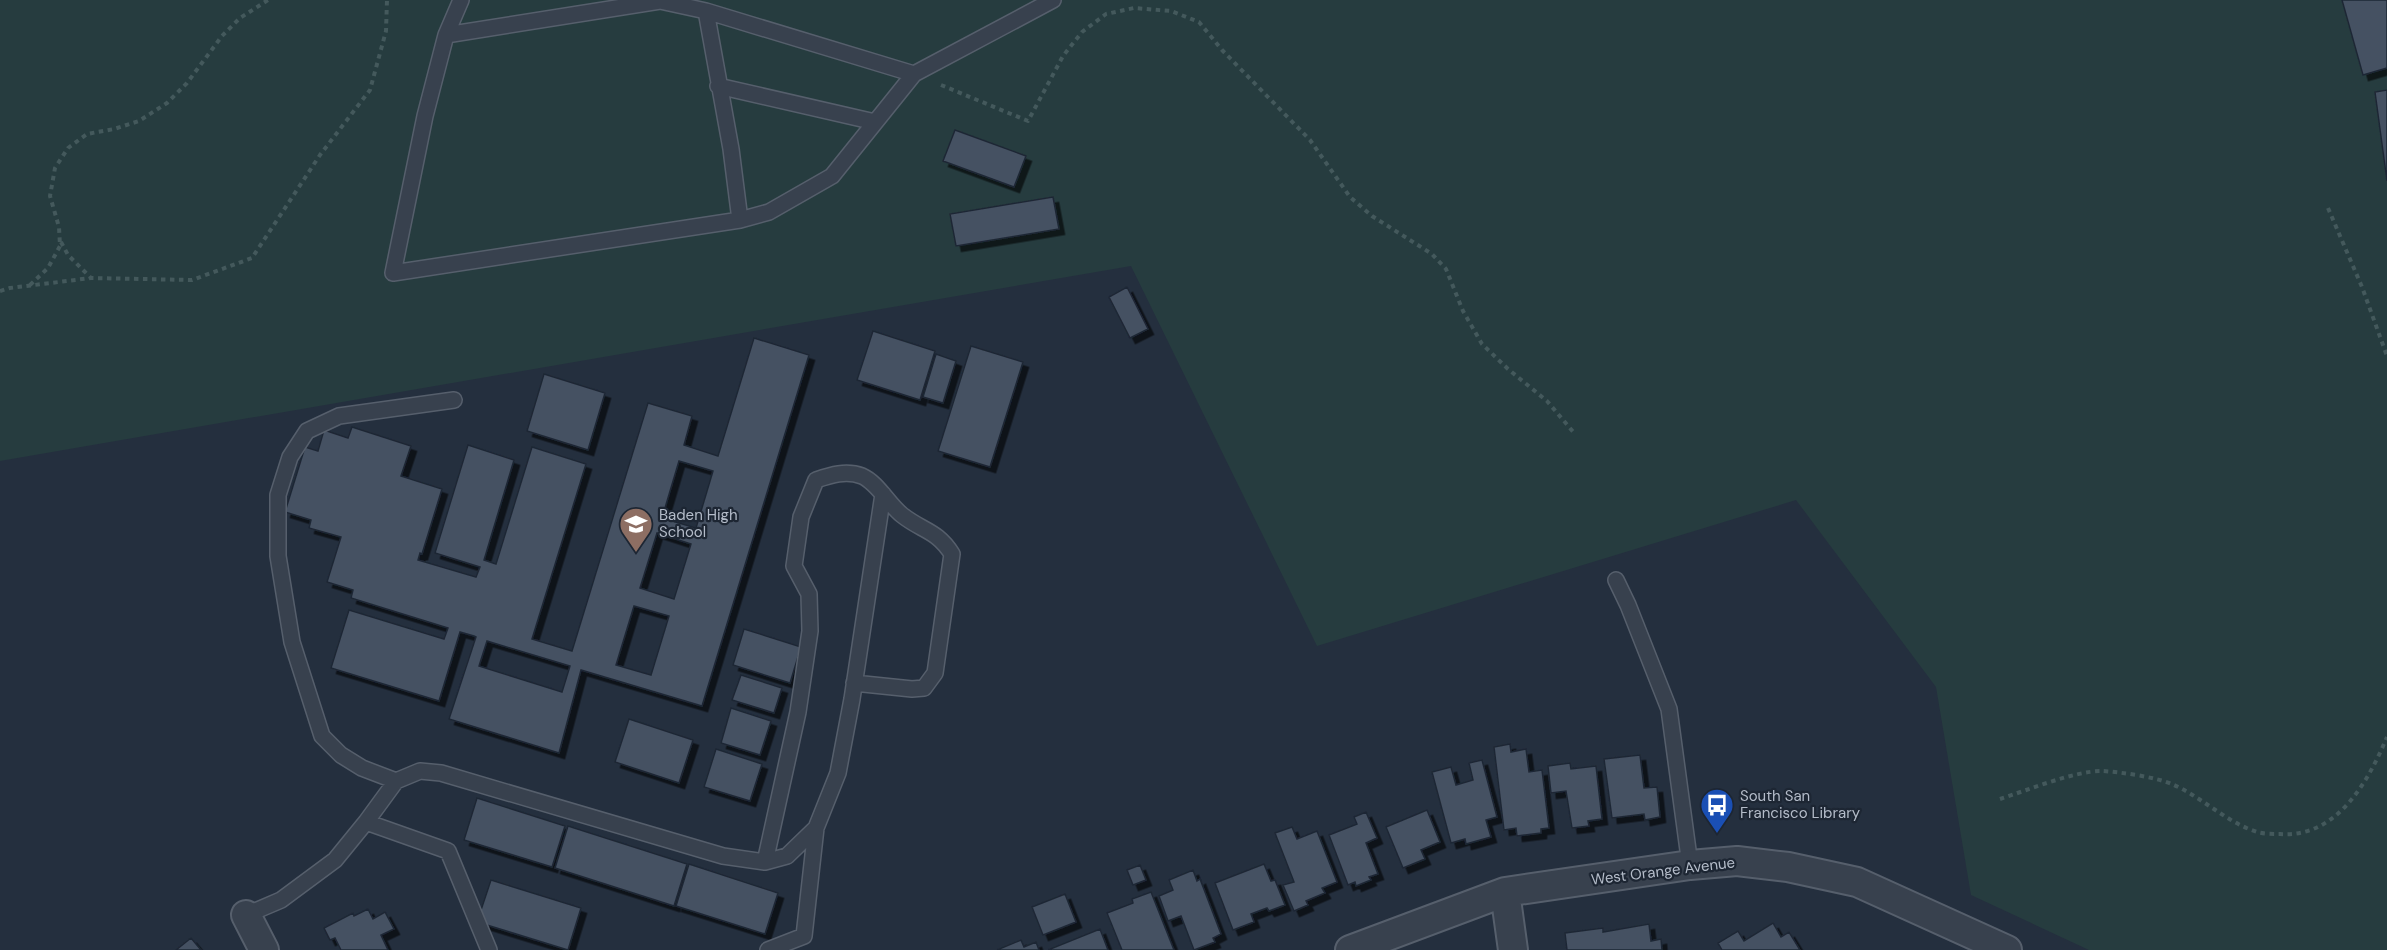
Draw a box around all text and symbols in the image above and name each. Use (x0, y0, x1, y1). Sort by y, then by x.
place label: Baden High School (659, 505, 738, 542)
school or university icon: Baden High School (618, 506, 654, 553)
place label: South San Francisco Library (1740, 786, 1861, 823)
bus stop icon: South San Francisco Library (1699, 787, 1735, 834)
street label: West Orange Avenue (1590, 852, 1736, 890)

